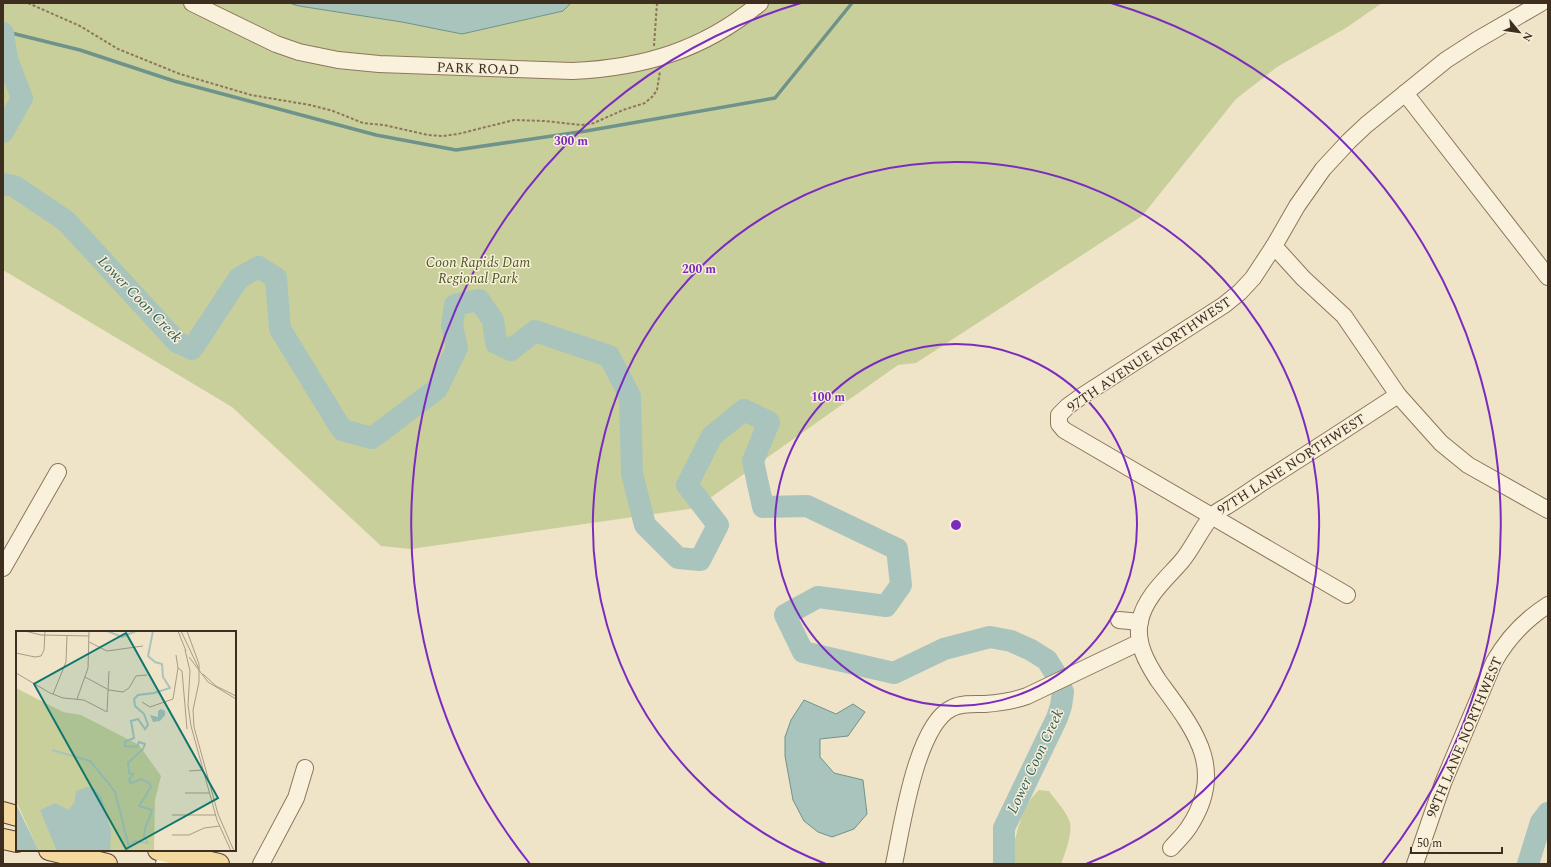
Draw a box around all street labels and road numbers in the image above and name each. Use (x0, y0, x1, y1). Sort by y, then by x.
street label: PARK ROAD (436, 57, 520, 80)
street label: 97TH AVENUE NORTHWEST (1063, 291, 1236, 417)
street label: 97TH LANE NORTHWEST (1213, 408, 1370, 520)
street label: 98TH LANE NORTHWEST (1421, 653, 1508, 821)

